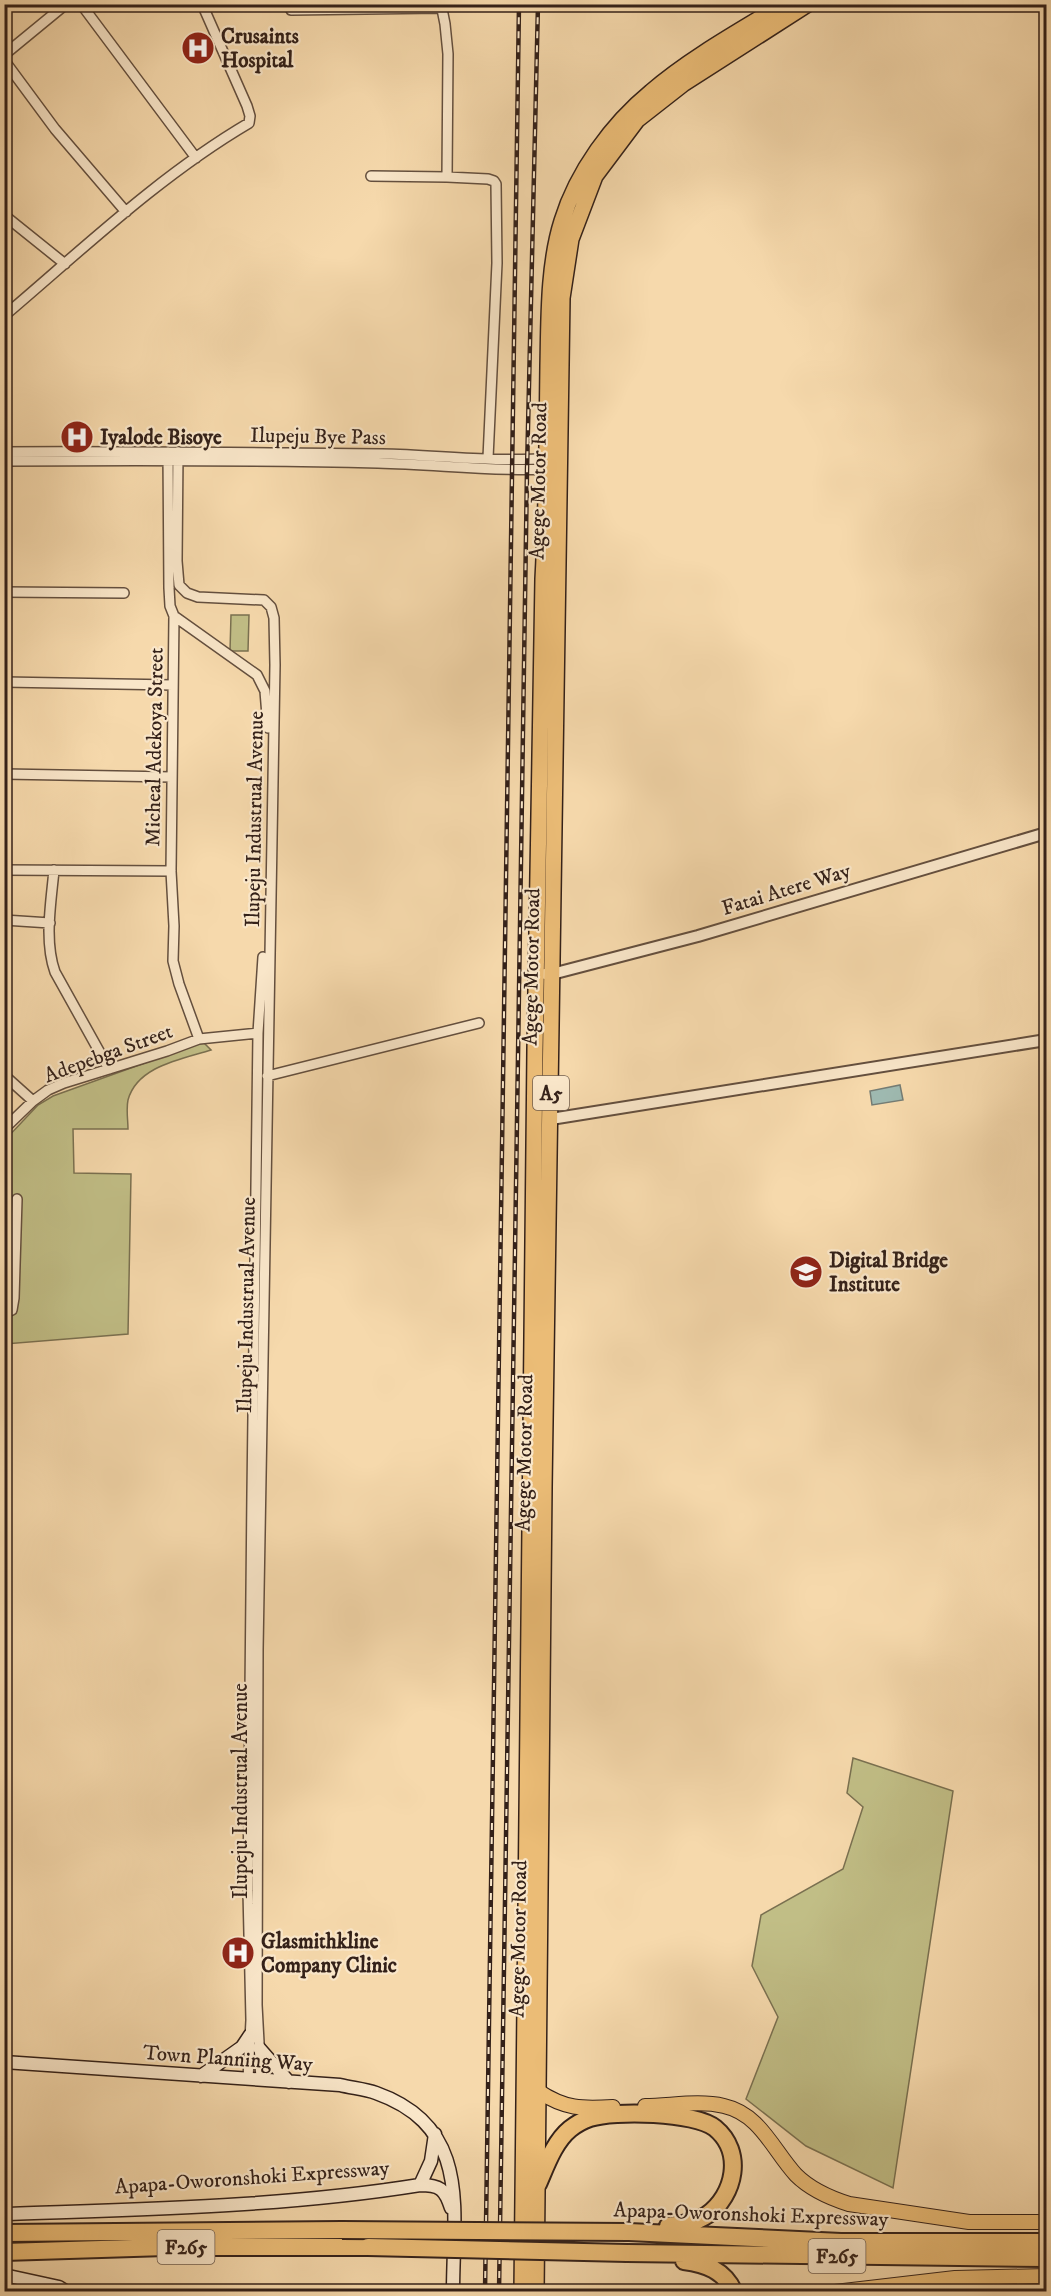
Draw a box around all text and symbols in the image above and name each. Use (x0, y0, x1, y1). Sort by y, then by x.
place label: Crusaints Hospital (221, 24, 299, 74)
hospital icon: Crusaints Hospital (180, 30, 216, 66)
street label: Agege Motor Road (525, 402, 553, 560)
hospital icon: Iyalode Bisoye (59, 419, 95, 455)
street label: Ilupeju Bye Pass (250, 423, 386, 451)
place label: Iyalode Bisoye (100, 425, 222, 451)
street label: Micheal Adekoya Street (140, 647, 170, 847)
street label: Ilupeju Industrual Avenue (240, 710, 270, 927)
street label: Fatai Atere Way (719, 858, 855, 922)
street label: Agege Motor Road (518, 888, 546, 1046)
street label: Adepebga Street (40, 1019, 176, 1089)
road number: A5 (533, 1076, 569, 1110)
street label: Ilupeju Industrual Avenue (232, 1196, 262, 1413)
place label: Digital Bridge Institute (829, 1248, 948, 1298)
school or university icon: Digital Bridge Institute (788, 1254, 824, 1290)
street label: Agege Motor Road (511, 1374, 539, 1532)
street label: Ilupeju Industrual Avenue (228, 1683, 254, 1899)
street label: Agege Motor Road (505, 1860, 533, 2018)
place label: Glasmithkline Company Clinic (261, 1929, 397, 1979)
hospital icon: Glasmithkline Company Clinic (220, 1935, 256, 1971)
street label: Town Planning Way (142, 2040, 315, 2078)
street label: Apapa-Oworonshoki Expressway (114, 2155, 391, 2201)
street label: Apapa-Oworonshoki Expressway (613, 2197, 890, 2233)
road number: F265 (158, 2230, 214, 2264)
road number: F265 (808, 2239, 866, 2273)

